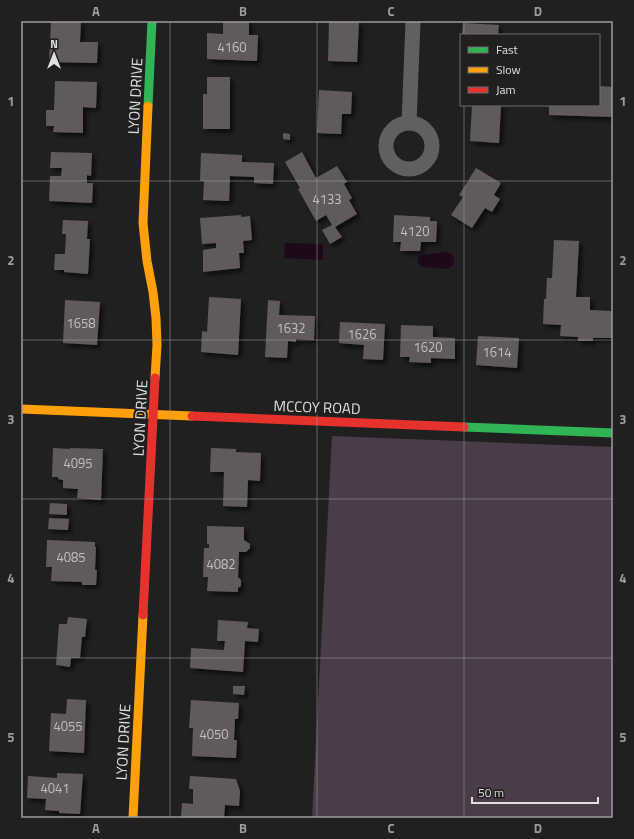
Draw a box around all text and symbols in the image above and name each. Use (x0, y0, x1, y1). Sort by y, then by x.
text: A (92, 1, 100, 21)
text: B (239, 1, 247, 21)
text: C (387, 1, 395, 21)
text: D (534, 1, 542, 21)
north arrow (34, 34, 74, 74)
legend (460, 34, 600, 106)
text: N (50, 36, 58, 52)
house number: 4160 (217, 37, 247, 57)
text: Fast (496, 40, 519, 59)
street label: LYON DRIVE (122, 57, 148, 135)
text: Slow (496, 60, 521, 79)
text: Jam (496, 80, 516, 99)
text: 1 (7, 91, 15, 111)
text: 1 (619, 91, 627, 111)
house number: 4133 (312, 189, 342, 209)
house number: 4120 (400, 221, 430, 241)
text: 2 (7, 250, 15, 270)
text: 2 (619, 250, 627, 270)
house number: 1658 (66, 313, 96, 333)
house number: 1632 (276, 318, 306, 338)
house number: 1626 (347, 324, 377, 344)
house number: 1620 (413, 337, 443, 357)
house number: 1614 (482, 342, 512, 362)
street label: LYON DRIVE (127, 379, 153, 457)
street label: MCCOY ROAD (273, 394, 361, 420)
text: 3 (7, 409, 15, 429)
text: 3 (619, 409, 627, 429)
house number: 4095 (63, 453, 93, 473)
house number: 4085 (56, 547, 86, 567)
house number: 4082 (206, 554, 236, 574)
text: 4 (7, 568, 15, 588)
text: 4 (619, 568, 627, 588)
street label: LYON DRIVE (110, 703, 136, 781)
house number: 4055 (53, 716, 83, 736)
house number: 4050 (199, 724, 229, 744)
text: 5 (7, 727, 15, 747)
text: 5 (619, 727, 627, 747)
house number: 4041 (40, 778, 70, 798)
scale bar (472, 779, 598, 805)
text: 50 m (478, 783, 504, 802)
text: A (92, 818, 100, 838)
text: B (239, 818, 247, 838)
text: C (387, 818, 395, 838)
text: D (534, 818, 542, 838)

